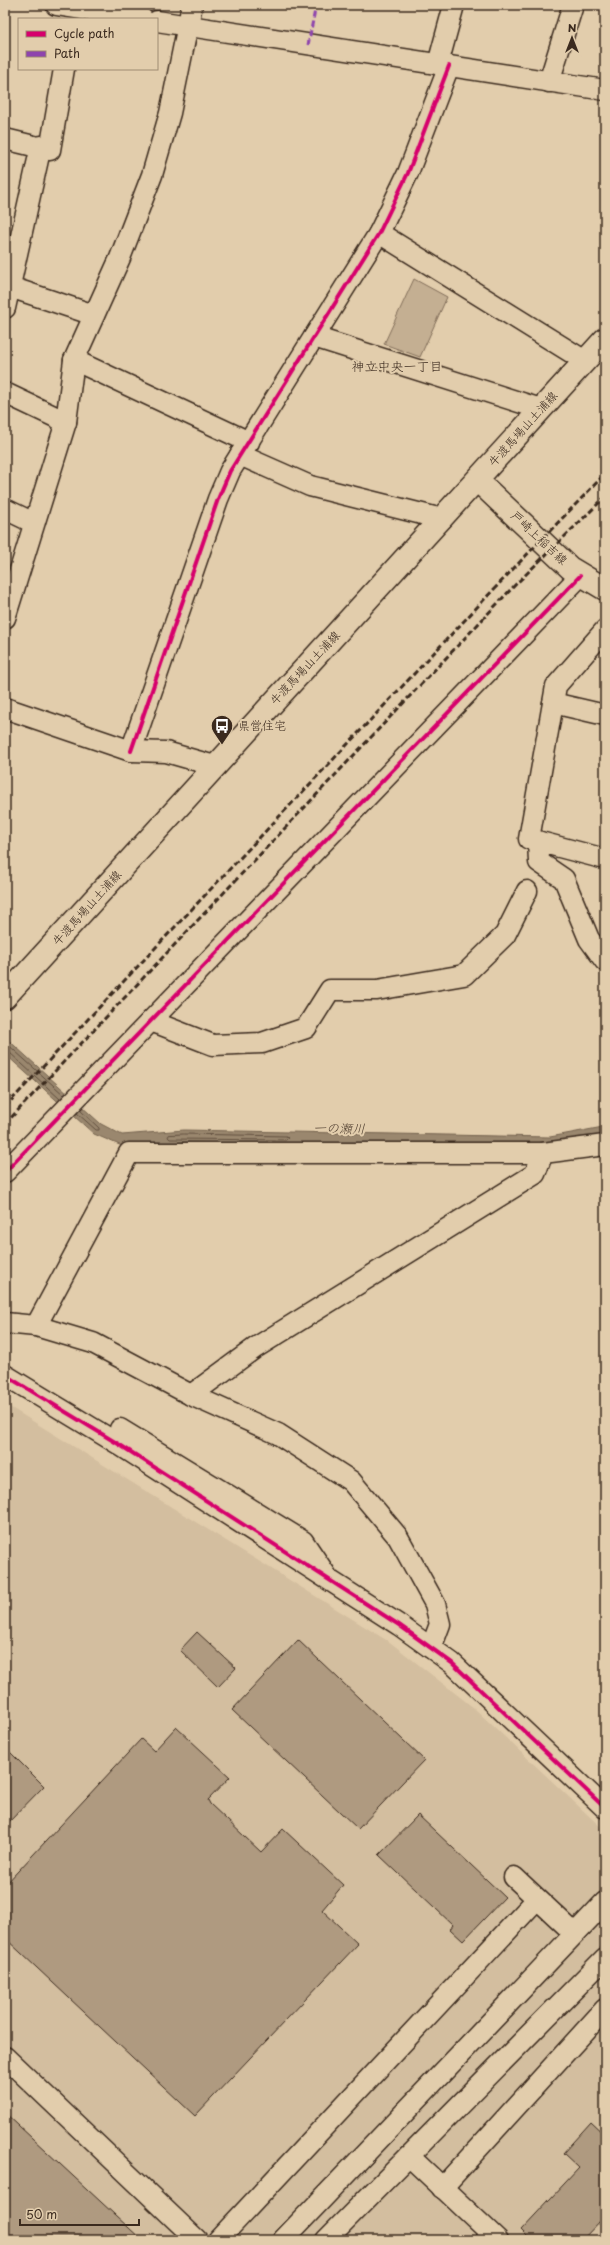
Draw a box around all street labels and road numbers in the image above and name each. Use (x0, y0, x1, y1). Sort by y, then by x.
street label: 牛渡馬場山土浦線 (483, 387, 561, 470)
street label: 戸崎上稲吉線 (507, 506, 572, 568)
street label: 牛渡馬場山土浦線 (265, 626, 344, 709)
street label: 牛渡馬場山土浦線 (47, 866, 125, 949)

